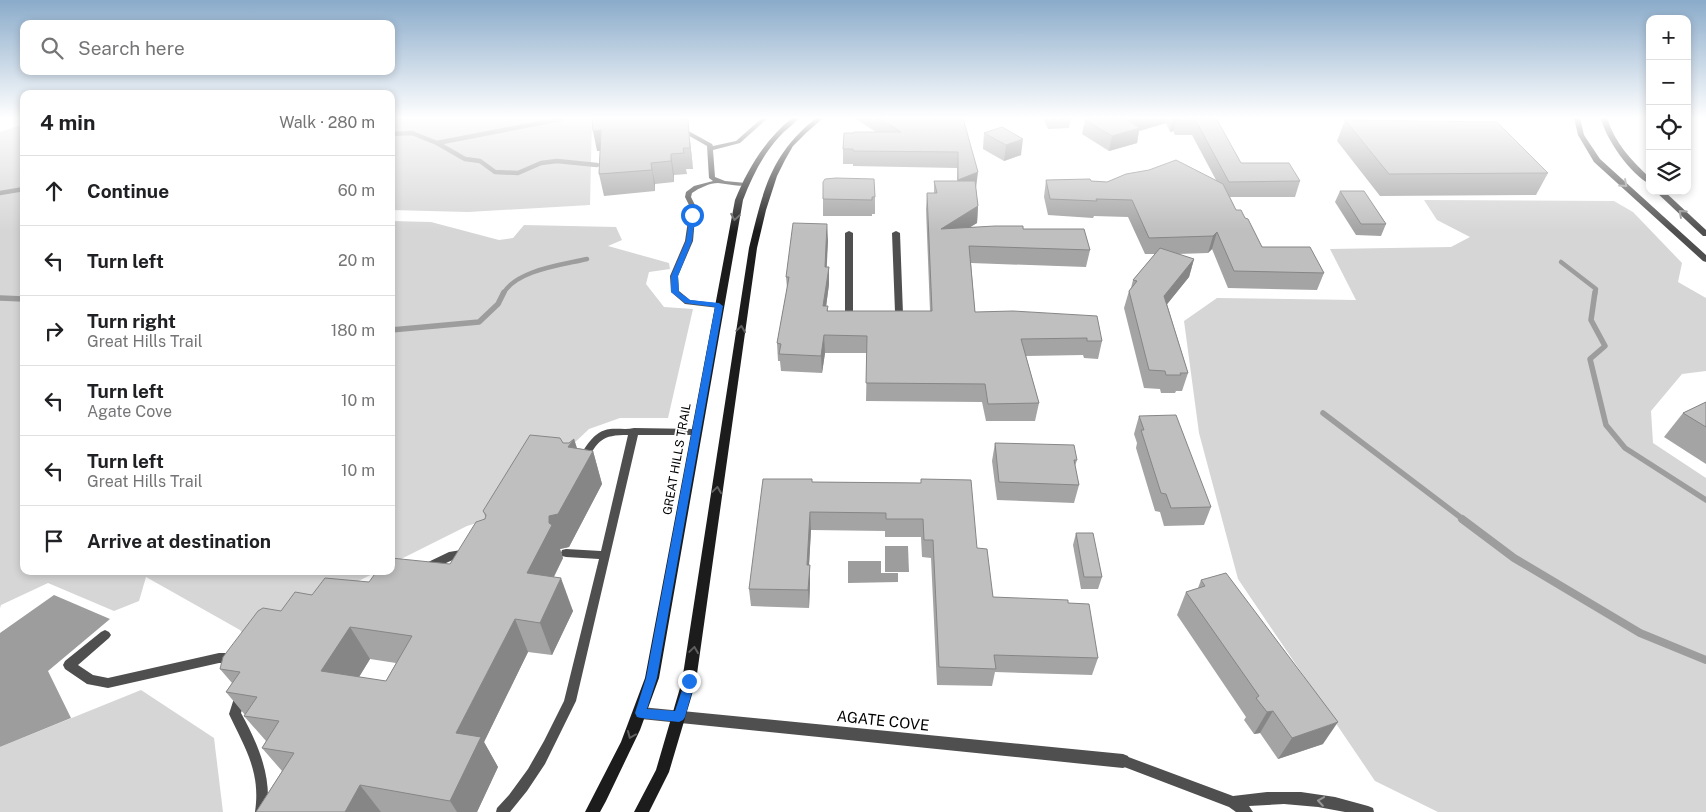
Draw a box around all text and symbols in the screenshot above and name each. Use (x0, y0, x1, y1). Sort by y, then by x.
map controls (1646, 15, 1691, 195)
button: + (1646, 15, 1691, 60)
search box (20, 20, 395, 75)
icon: search (38, 34, 66, 62)
text: Search here (78, 37, 185, 59)
button: − (1646, 60, 1691, 105)
button: locate (1646, 105, 1691, 150)
text: 4 min (40, 110, 95, 135)
text: Walk · 280 m (279, 113, 375, 132)
button: layers (1646, 150, 1691, 195)
icon: ahead (40, 177, 68, 205)
one-way arrow (1618, 178, 1627, 187)
text: Continue (87, 180, 169, 202)
text: 60 m (338, 181, 375, 200)
route start (681, 204, 704, 227)
one-way arrow (1679, 210, 1688, 219)
one-way arrow (731, 212, 741, 221)
icon: left (40, 247, 68, 275)
text: Turn left (87, 250, 164, 272)
text: 20 m (338, 251, 375, 270)
text: Turn right (87, 310, 176, 332)
icon: right (40, 317, 68, 345)
text: 180 m (331, 321, 375, 340)
one-way arrow (735, 324, 746, 332)
text: Great Hills Trail (87, 332, 203, 351)
text: Turn left (87, 380, 164, 402)
icon: left (40, 387, 68, 415)
text: 10 m (341, 391, 375, 410)
text: Agate Cove (87, 402, 172, 421)
street label: GREAT HILLS TRAIL (660, 402, 694, 516)
text: Turn left (87, 450, 164, 472)
icon: left (40, 457, 68, 485)
text: 10 m (341, 461, 375, 480)
text: Great Hills Trail (87, 472, 203, 491)
one-way arrow (712, 485, 722, 494)
icon: arrive (40, 527, 68, 555)
text: Arrive at destination (87, 530, 271, 552)
one-way arrow (688, 646, 699, 654)
route end (678, 670, 701, 693)
street label: AGATE COVE (836, 707, 930, 734)
one-way arrow (626, 731, 636, 739)
one-way arrow (1317, 797, 1325, 807)

